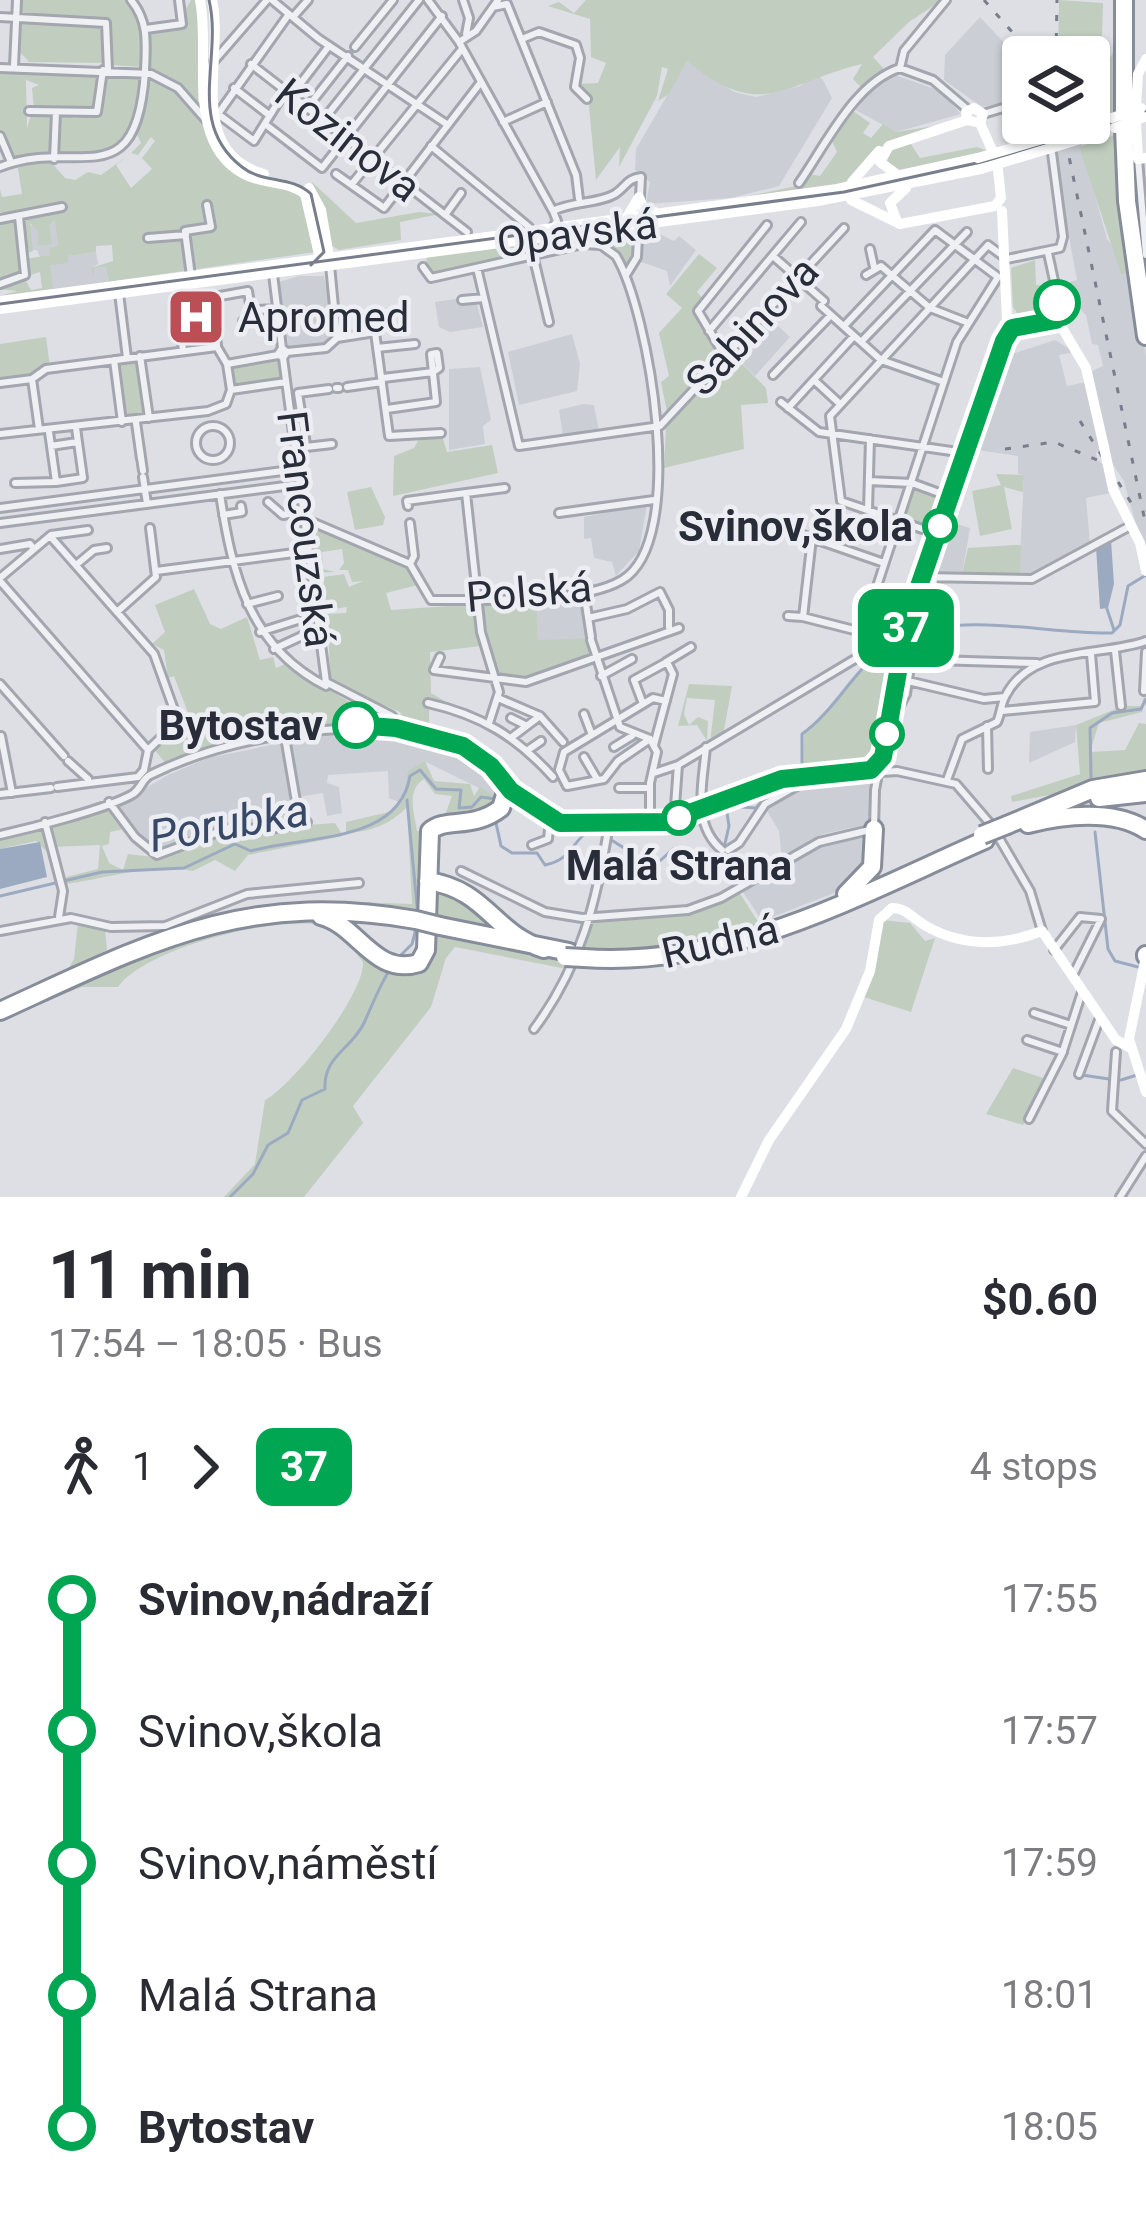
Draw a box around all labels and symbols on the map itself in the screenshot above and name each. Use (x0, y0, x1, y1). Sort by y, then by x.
street label: Kozinova (266, 68, 430, 212)
street label: Opavská (494, 199, 660, 267)
street label: Sabinova (676, 247, 828, 405)
unlabelled marker (1035, 281, 1079, 325)
hospital icon: Apromed (165, 286, 227, 348)
place label: Apromed (238, 293, 410, 342)
street label: Francouzská (267, 408, 345, 650)
place label: Svinov,škola (678, 502, 913, 551)
marker: Svinov,škola (924, 510, 956, 542)
street label: Polská (464, 562, 594, 622)
line badge: 37 (852, 589, 960, 667)
place label: Bytostav (158, 701, 323, 750)
marker: Bytostav (334, 703, 378, 747)
unlabelled marker (871, 718, 903, 750)
water label: Porubka (145, 783, 313, 863)
marker: Malá Strana (663, 802, 695, 834)
place label: Malá Strana (566, 841, 792, 890)
street label: Rudná (657, 904, 783, 978)

